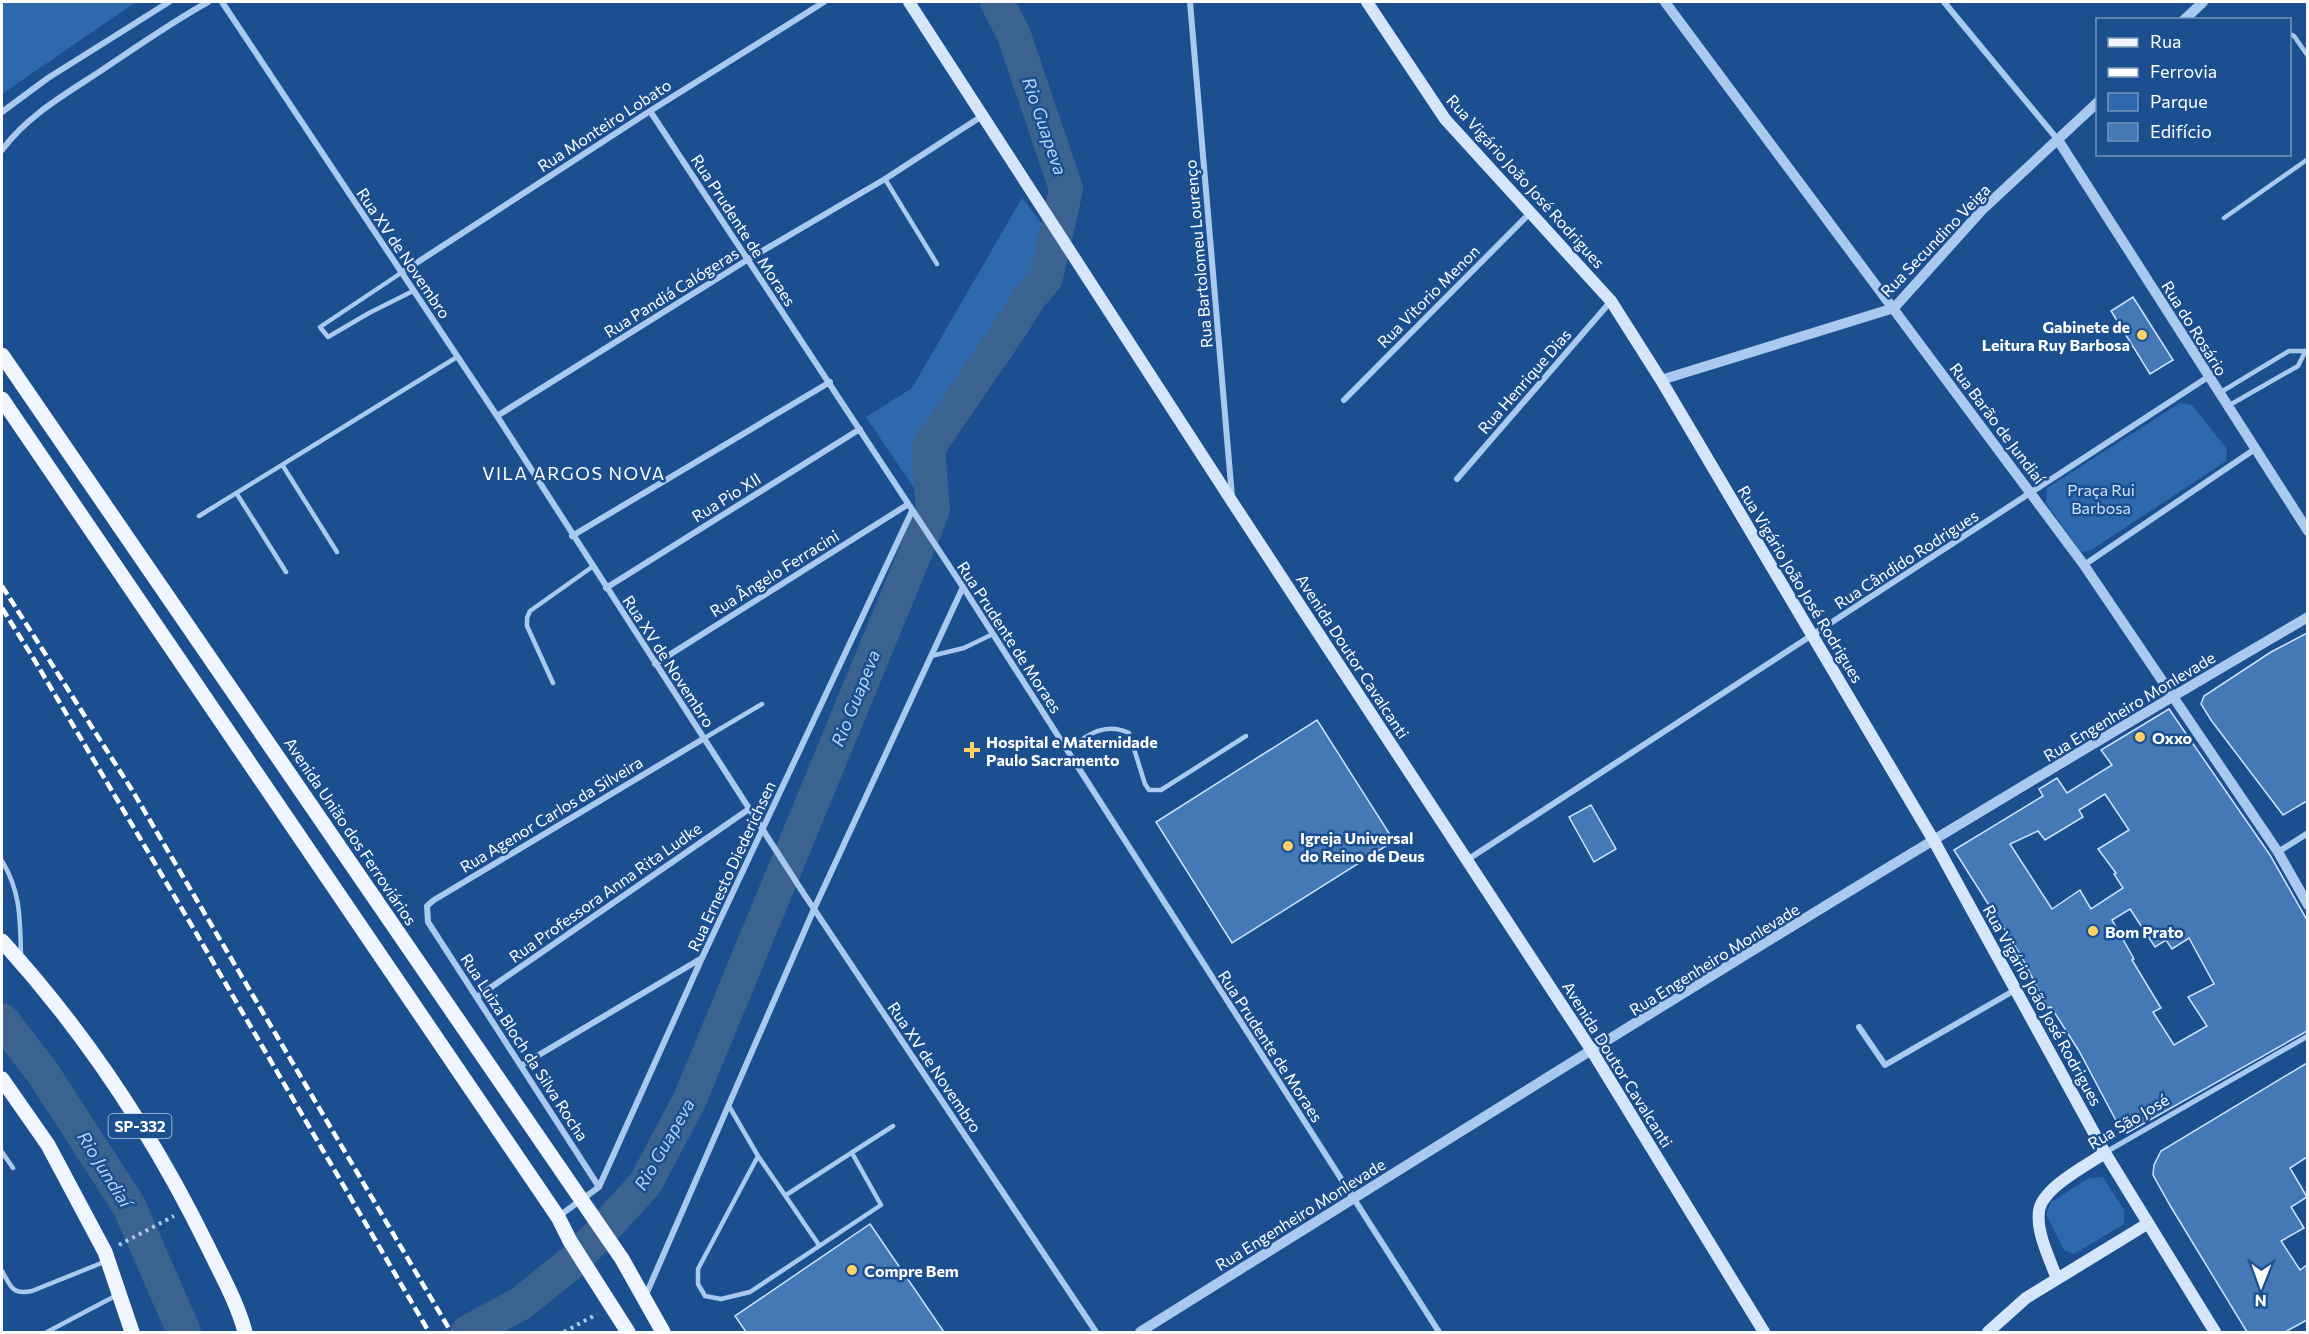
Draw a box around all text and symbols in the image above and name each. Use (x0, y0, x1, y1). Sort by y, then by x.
legend (2096, 18, 2291, 156)
text: Rua (2150, 30, 2181, 52)
text: Ferrovia (2150, 60, 2217, 82)
water label: Rio Guapeva (1018, 74, 1072, 178)
street label: Rua Monteiro Lobato (534, 75, 674, 175)
street label: Rua Vigário João José Rodrigues (1443, 90, 1609, 272)
text: Parque (2150, 90, 2208, 112)
text: Edifício (2150, 120, 2212, 142)
street label: Rua Prudente de Moraes (688, 151, 800, 309)
street label: Rua Bartolomeu Lourenço (1180, 159, 1216, 349)
street label: Rua Secundino Veiga (1876, 180, 1994, 300)
street label: Rua XV de Novembro (353, 184, 455, 322)
street label: Rua Vitorio Menon (1373, 241, 1483, 351)
street label: Rua Pandiá Calógeras (600, 243, 742, 341)
street label: Rua do Rosário (2158, 277, 2232, 379)
place label: Gabinete de Leitura Ruy Barbosa (1982, 317, 2130, 354)
street label: Rua Henrique Dias (1473, 325, 1575, 437)
marker: Gabinete de Leitura Ruy Barbosa (2135, 328, 2149, 342)
street label: Rua Barão de Jundiaí (1946, 359, 2050, 488)
district label: VILA ARGOS NOVA (482, 462, 666, 484)
street label: Rua Pio XII (688, 468, 764, 526)
park label: Praça Rui Barbosa (2067, 480, 2135, 517)
street label: Rua Vigário João José Rodrigues (1734, 482, 1868, 686)
street label: Rua Cândido Rodrigues (1831, 505, 1981, 613)
street label: Rua Ângelo Ferracini (706, 526, 842, 620)
street label: Rua Prudente de Moraes (954, 558, 1066, 716)
street label: Avenida Doutor Cavalcanti (1293, 570, 1413, 742)
street label: Rua XV de Novembro (619, 591, 719, 731)
water label: Rio Guapeva (826, 647, 884, 749)
street label: Rua Engenheiro Monlevade (2040, 647, 2218, 765)
place label: Oxxo (2152, 728, 2193, 747)
marker: Oxxo (2133, 730, 2147, 744)
place label: Hospital e Maternidade Paulo Sacramento (986, 732, 1158, 769)
street label: Avenida União dos Ferroviários (281, 733, 421, 929)
marker: Hospital e Maternidade Paulo Sacramento (963, 741, 981, 759)
street label: Rua Agenor Carlos da Silveira (456, 752, 646, 876)
street label: Rua Ernesto Diederichsen (683, 778, 779, 954)
street label: Rua Professora Anna Rita Ludke (505, 818, 705, 966)
place label: Igreja Universal do Reino de Deus (1300, 828, 1425, 865)
marker: Igreja Universal do Reino de Deus (1281, 839, 1295, 853)
street label: Rua Engenheiro Monlevade (1626, 899, 1802, 1019)
street label: Rua Vigário João José Rodrigues (1980, 901, 2106, 1109)
place label: Bom Prato (2105, 922, 2184, 941)
marker: Bom Prato (2086, 924, 2100, 938)
street label: Rua Luiza Bloch da Silva Rocha (457, 950, 593, 1144)
street label: Rua Prudente de Moraes (1215, 967, 1327, 1125)
street label: Avenida Doutor Cavalcanti (1559, 977, 1677, 1151)
street label: Rua XV de Novembro (884, 998, 986, 1136)
street label: Rua São José (2084, 1089, 2172, 1153)
water label: Rio Guapeva (629, 1094, 699, 1194)
road number: SP-332 (108, 1114, 172, 1138)
water label: Rio Jundiaí (73, 1127, 139, 1214)
street label: Rua Engenheiro Monlevade (1212, 1154, 1388, 1274)
north arrow (2231, 1256, 2291, 1316)
place label: Compre Bem (864, 1261, 959, 1280)
marker: Compre Bem (845, 1263, 859, 1277)
text: N (2255, 1292, 2267, 1311)

